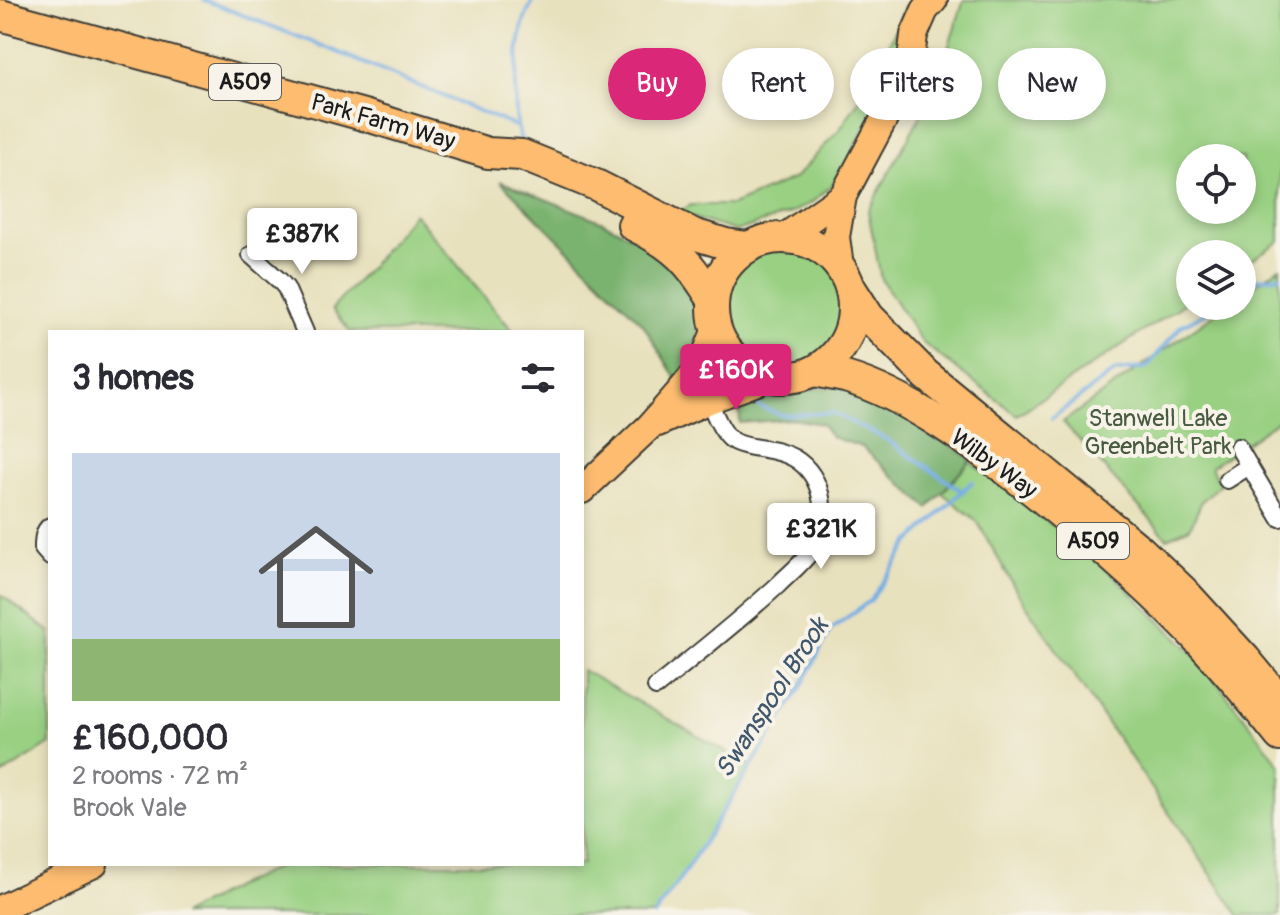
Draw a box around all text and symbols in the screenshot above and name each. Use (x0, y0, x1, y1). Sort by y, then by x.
chip: Buy (608, 48, 706, 120)
chip: Rent (722, 48, 834, 120)
chip: Filters (850, 48, 982, 120)
chip: New (998, 48, 1106, 120)
road number: A509 (209, 64, 281, 100)
street label: Park Farm Way (308, 88, 458, 156)
map controls (1176, 144, 1256, 320)
button: locate (1176, 144, 1256, 224)
pin: £387K (246, 208, 358, 276)
text: £387K (265, 218, 339, 250)
button: layers (1176, 240, 1256, 320)
pin: £160K (680, 344, 792, 412)
text: £160K (698, 354, 774, 386)
icon: filters (516, 356, 560, 400)
text: 3 homes (72, 357, 194, 400)
park label: Stanwell Lake Greenbelt Park (1085, 404, 1232, 461)
street label: Wilby Way (945, 423, 1043, 505)
pin: £321K (765, 503, 877, 571)
icon: home (244, 505, 388, 649)
text: £321K (785, 513, 857, 545)
road number: A509 (1057, 523, 1129, 559)
water label: Swanspool Brook (708, 610, 837, 784)
text: £160,000 (72, 717, 228, 760)
text: 2 rooms · 72 m² (72, 760, 248, 792)
text: Brook Vale (72, 792, 187, 824)

